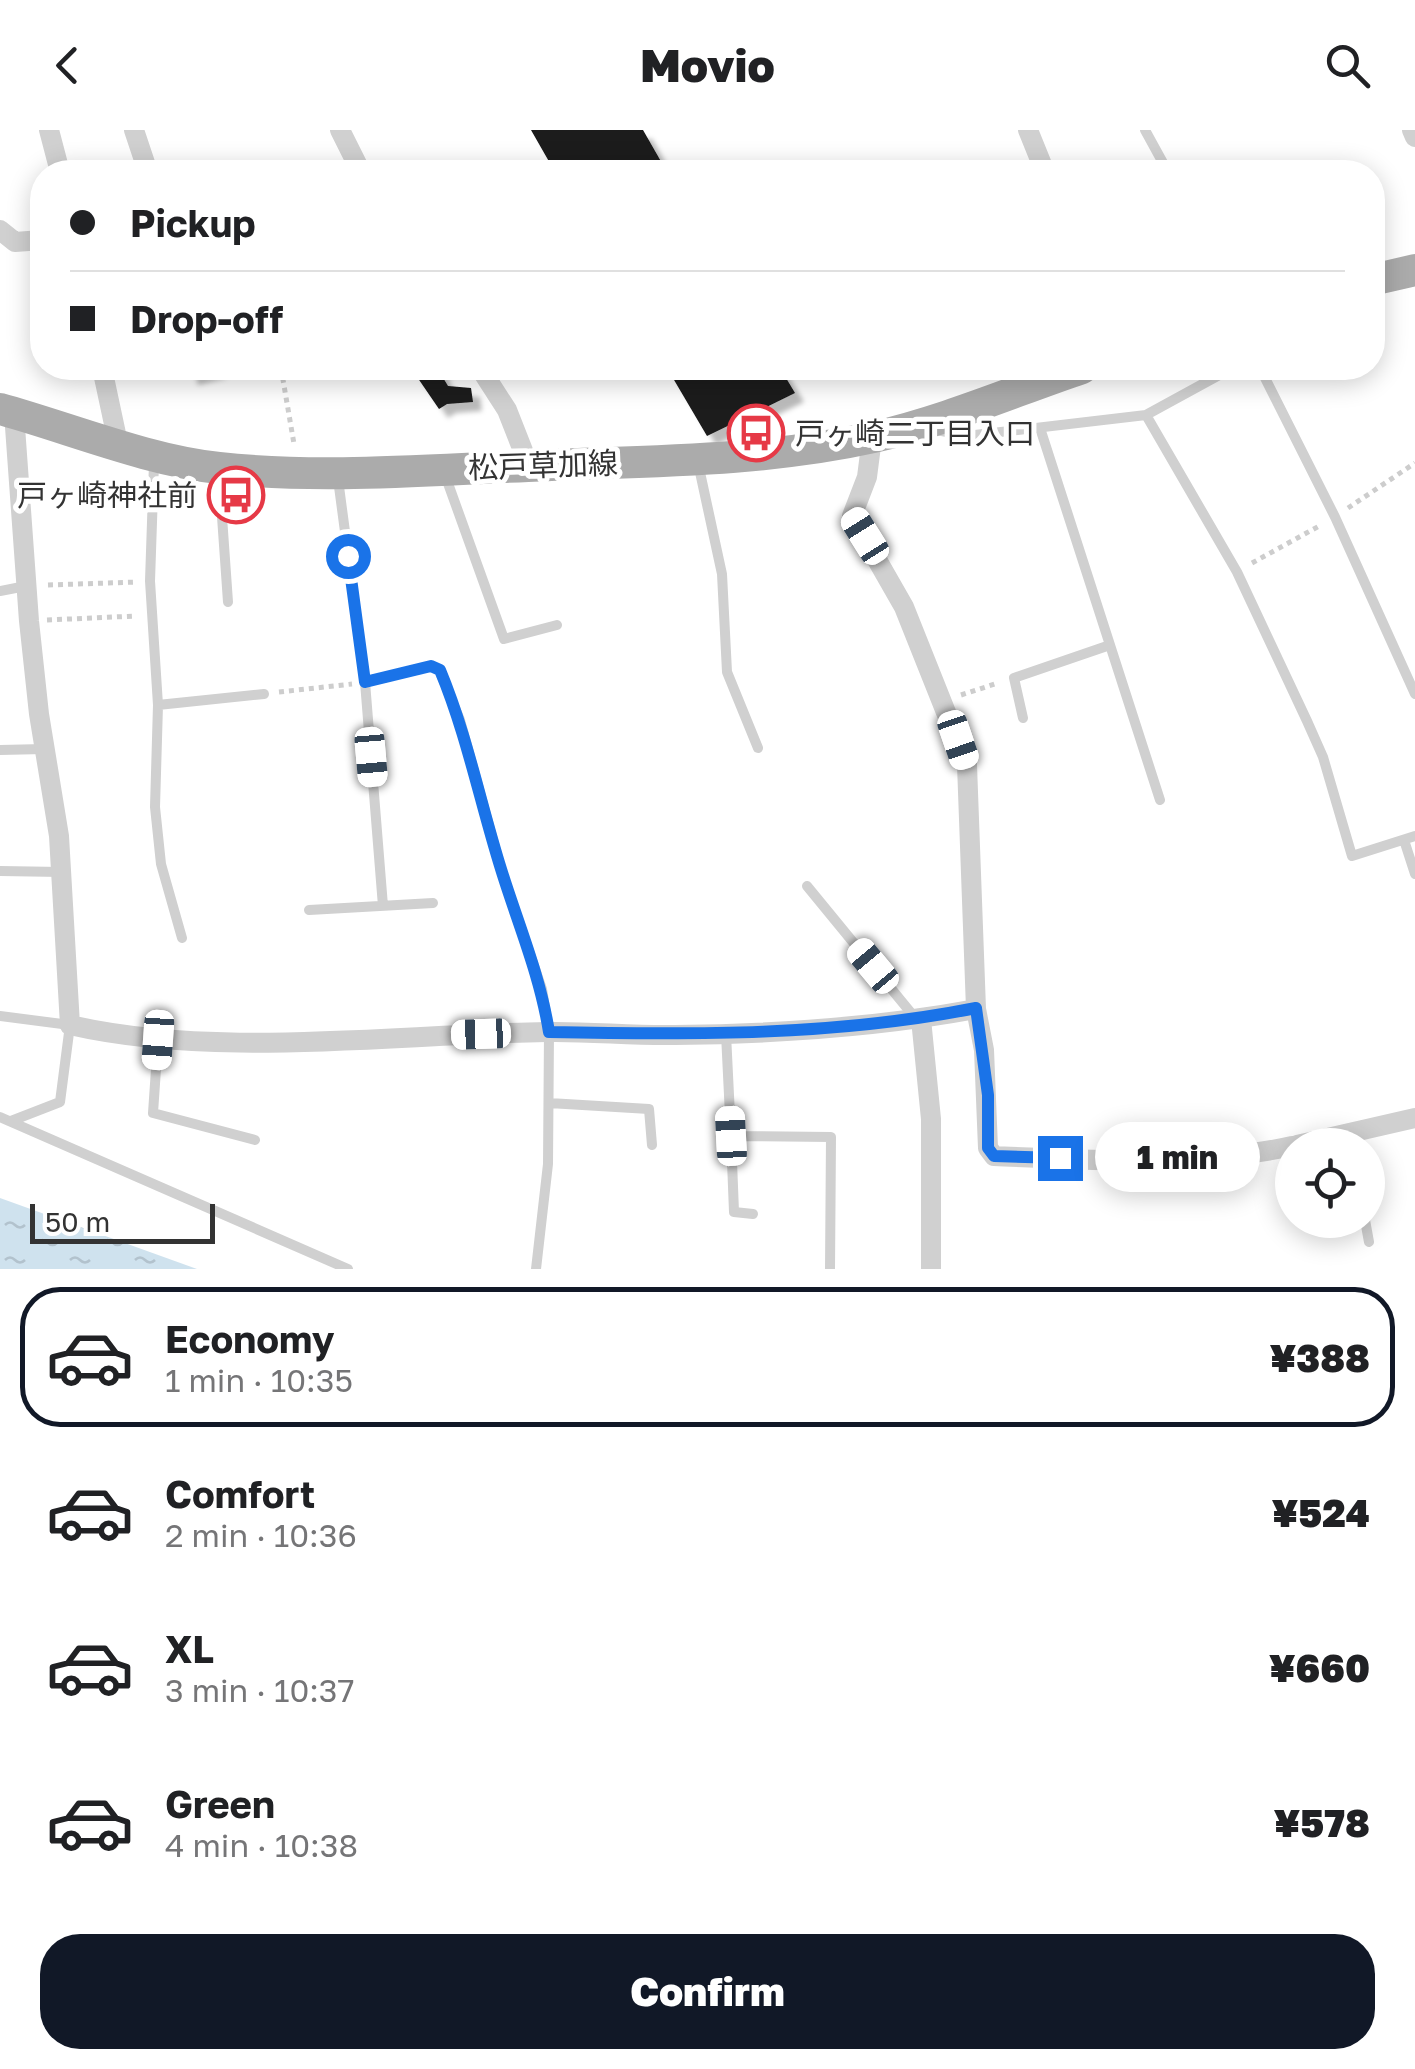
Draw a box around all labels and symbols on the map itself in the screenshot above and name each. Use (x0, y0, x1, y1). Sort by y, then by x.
bus stop icon: 戸ヶ崎二丁目入口 (726, 403, 786, 463)
place label: 戸ヶ崎二丁目入口 (795, 415, 1035, 451)
street label: 松戸草加線 (467, 444, 619, 486)
bus stop icon: 戸ヶ崎神社前 (206, 465, 266, 525)
place label: 戸ヶ崎神社前 (17, 477, 197, 513)
car (836, 503, 894, 569)
route start (326, 534, 371, 579)
car (934, 707, 982, 773)
car (353, 726, 389, 788)
car (842, 933, 904, 999)
car (141, 1009, 175, 1071)
car (450, 1018, 512, 1050)
car (714, 1105, 748, 1167)
callout: 1 min (1095, 1123, 1260, 1193)
route end (1038, 1136, 1083, 1181)
scale bar (30, 1199, 215, 1244)

